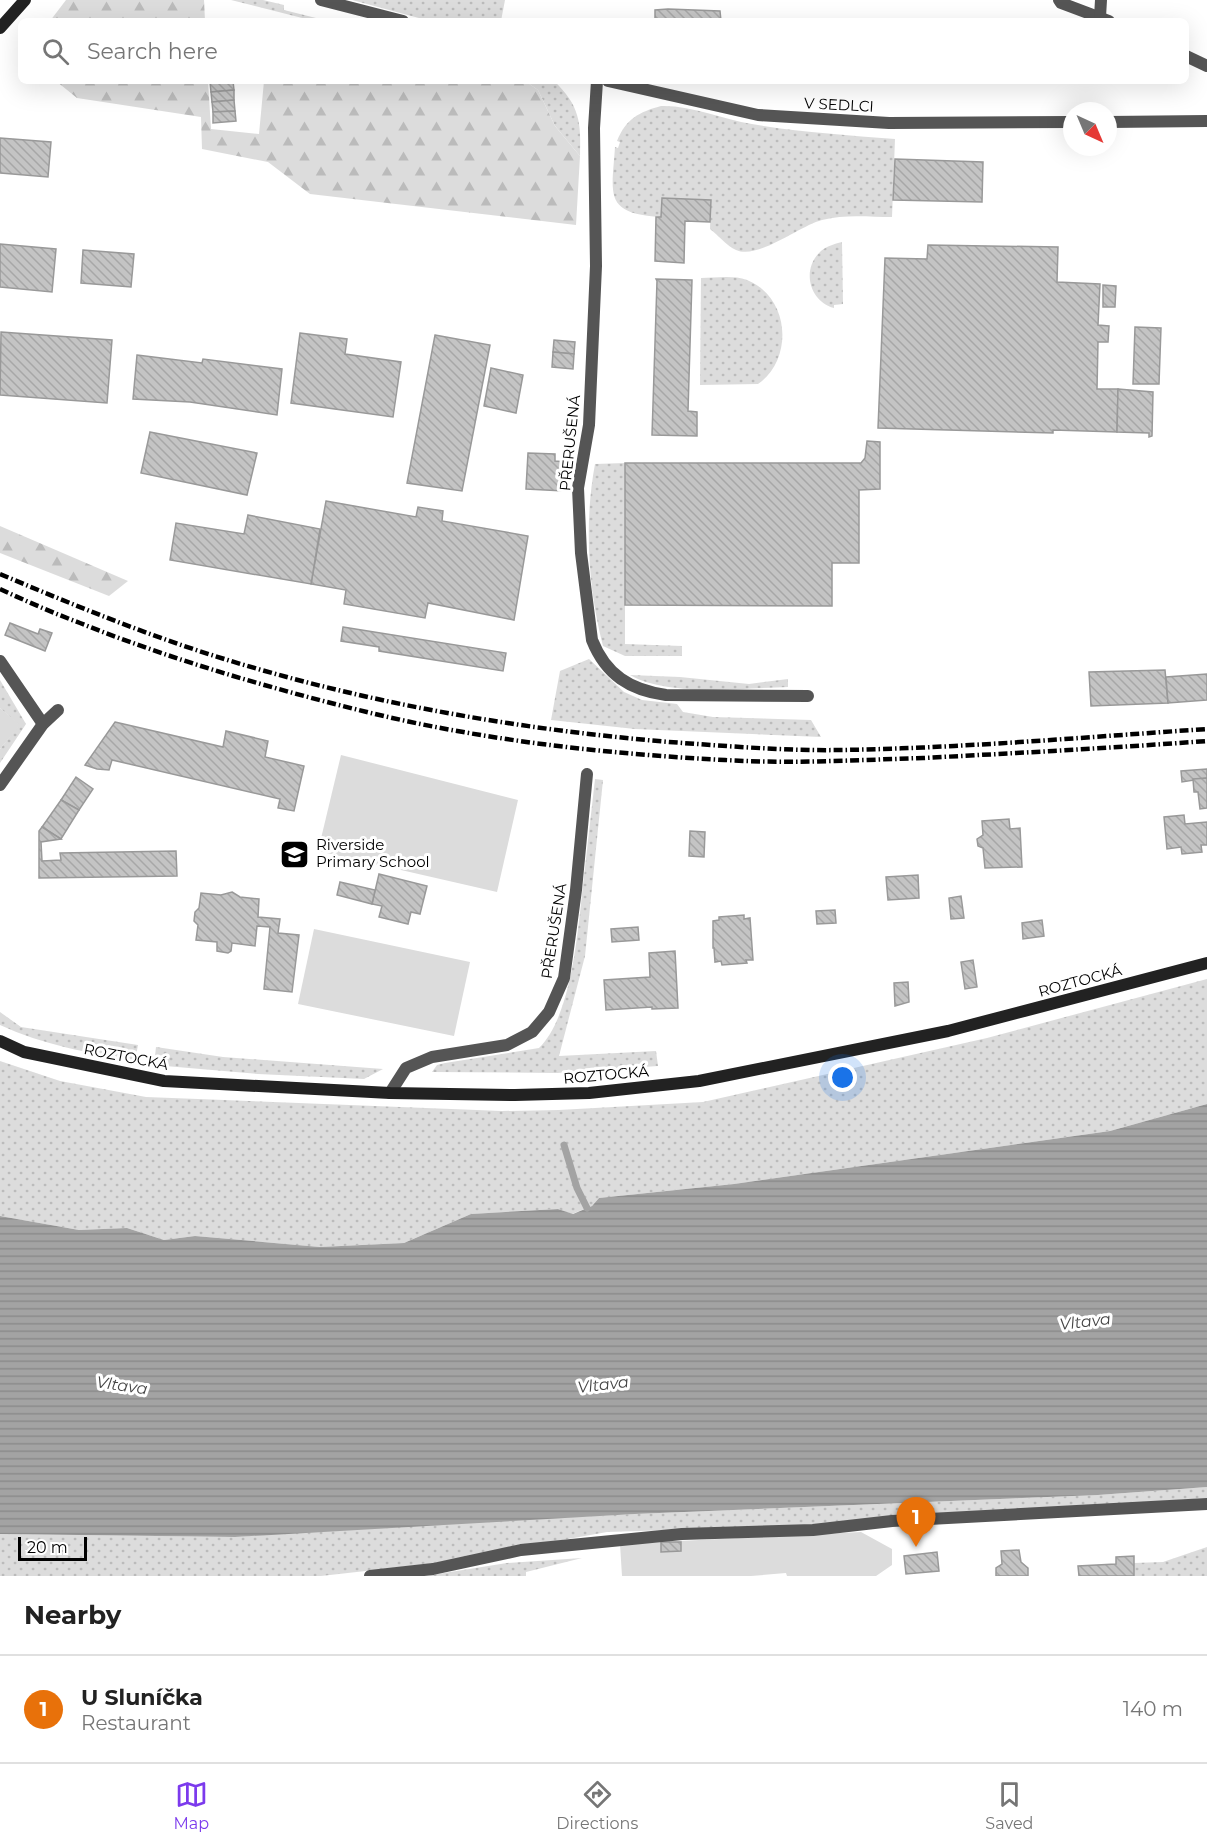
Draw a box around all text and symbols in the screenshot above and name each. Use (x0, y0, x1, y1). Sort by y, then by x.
search box (18, 18, 1189, 84)
icon: search (39, 35, 72, 68)
text: Search here (87, 38, 218, 65)
street label: V SEDLCI (804, 93, 874, 116)
north arrow (1063, 102, 1117, 156)
street label: PŘERUŠENÁ (555, 394, 584, 492)
place label: Riverside Primary School (316, 835, 430, 871)
school or university icon: Riverside Primary School (279, 838, 311, 870)
street label: PŘERUŠENÁ (537, 882, 570, 980)
street label: ROZTOCKÁ (1036, 960, 1124, 1001)
street label: ROZTOCKÁ (82, 1039, 170, 1074)
street label: ROZTOCKÁ (562, 1061, 650, 1088)
your location (828, 1063, 857, 1092)
water label: Vltava (1058, 1309, 1112, 1334)
water label: Vltava (576, 1372, 630, 1397)
water label: Vltava (95, 1373, 149, 1399)
pin: 1 (896, 1498, 936, 1547)
scale bar (18, 1534, 87, 1562)
text: 20 m (27, 1538, 68, 1557)
text: Nearby (24, 1599, 121, 1631)
text: U Sluníčka (81, 1684, 203, 1711)
text: 1 (40, 1697, 47, 1721)
text: 140 m (1123, 1697, 1183, 1721)
text: Restaurant (81, 1711, 191, 1735)
tab: Map (174, 1778, 209, 1833)
tab: Directions (556, 1778, 638, 1833)
tab: Saved (985, 1778, 1033, 1833)

